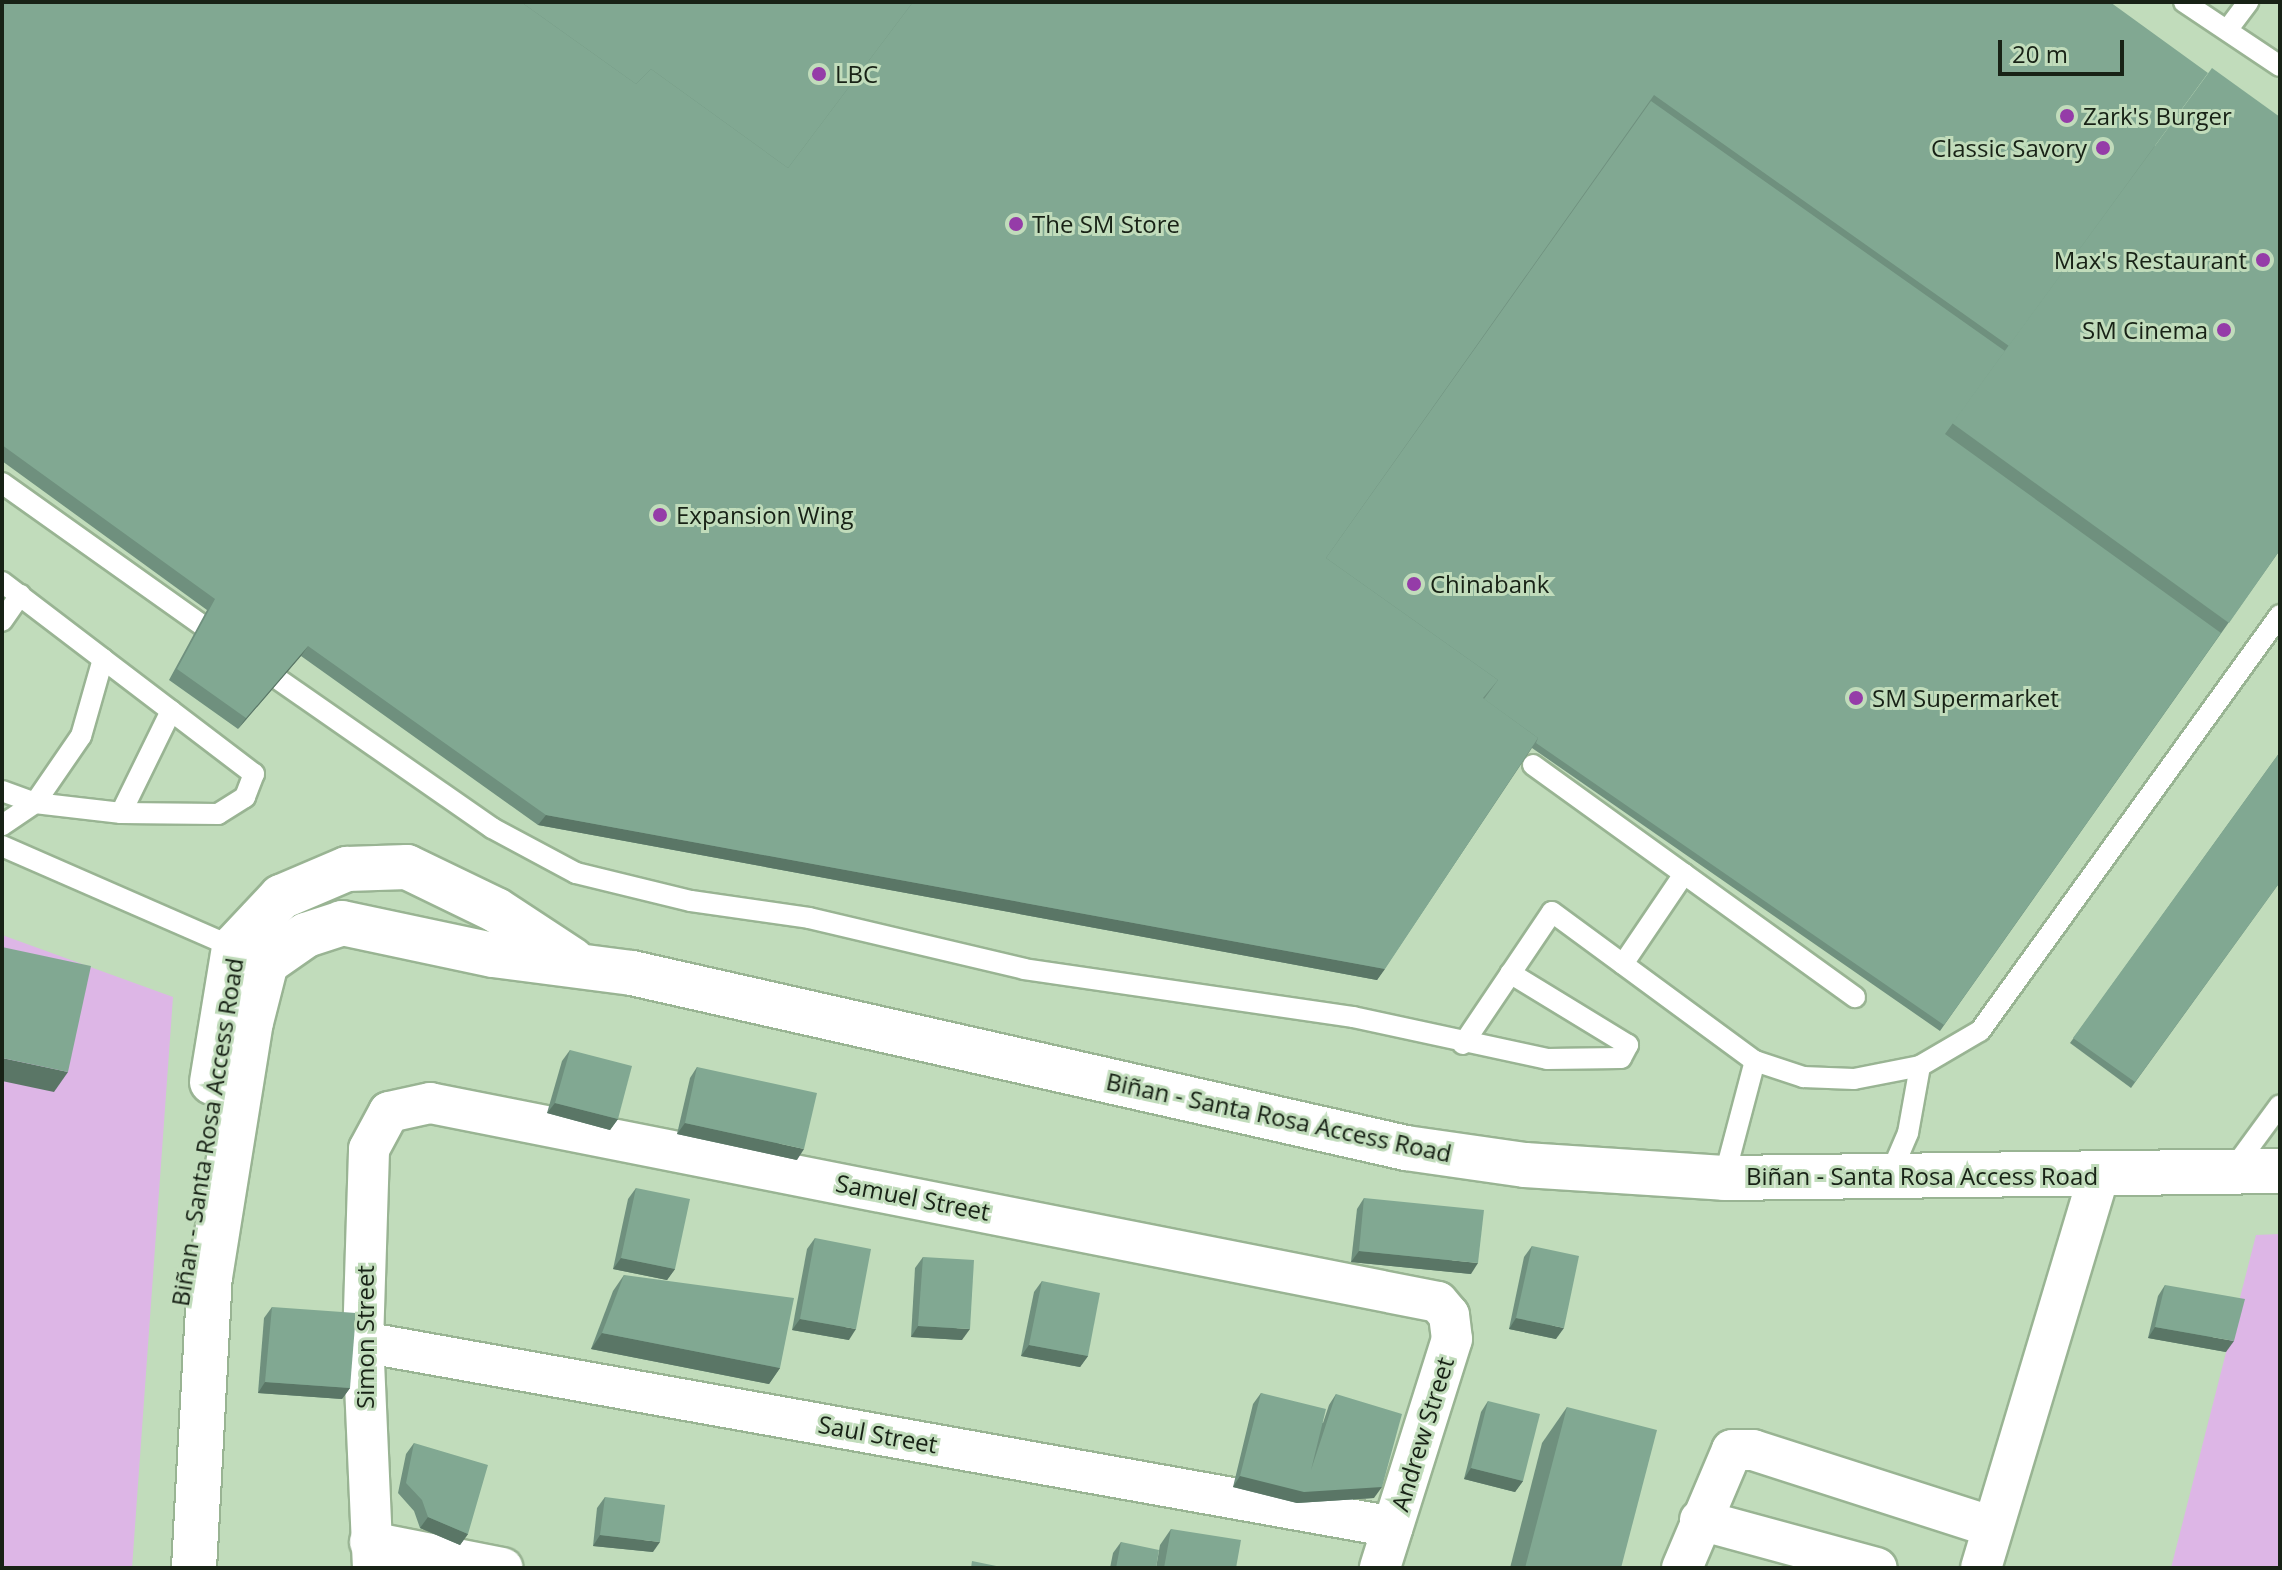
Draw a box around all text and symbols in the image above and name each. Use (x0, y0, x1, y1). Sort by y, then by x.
scale bar (2002, 24, 2128, 74)
text: 20 m (2012, 37, 2068, 70)
place label: LBC (835, 60, 878, 88)
marker: LBC (810, 65, 828, 83)
place label: Zark's Burger (2083, 102, 2232, 130)
marker: Zark's Burger (2058, 107, 2076, 125)
place label: Classic Savory (1931, 134, 2087, 162)
marker: Classic Savory (2094, 139, 2112, 157)
place label: The SM Store (1032, 210, 1180, 238)
marker: The SM Store (1007, 215, 1025, 233)
place label: Max's Restaurant (2054, 246, 2247, 274)
marker: Max's Restaurant (2254, 251, 2272, 269)
place label: SM Cinema (2082, 316, 2208, 344)
marker: SM Cinema (2215, 321, 2233, 339)
place label: Expansion Wing (676, 501, 853, 529)
marker: Expansion Wing (651, 506, 669, 524)
place label: Chinabank (1430, 570, 1549, 598)
marker: Chinabank (1405, 575, 1423, 593)
place label: SM Supermarket (1872, 684, 2059, 712)
marker: SM Supermarket (1847, 689, 1865, 707)
street label: Biñan - Santa Rosa Access Road (165, 956, 249, 1308)
street label: Biñan - Santa Rosa Access Road (1104, 1066, 1454, 1168)
street label: Biñan - Santa Rosa Access Road (1746, 1162, 2098, 1190)
street label: Samuel Street (834, 1168, 992, 1226)
street label: Simon Street (351, 1265, 379, 1409)
street label: Andrew Street (1385, 1353, 1459, 1515)
street label: Saul Street (816, 1409, 940, 1459)

